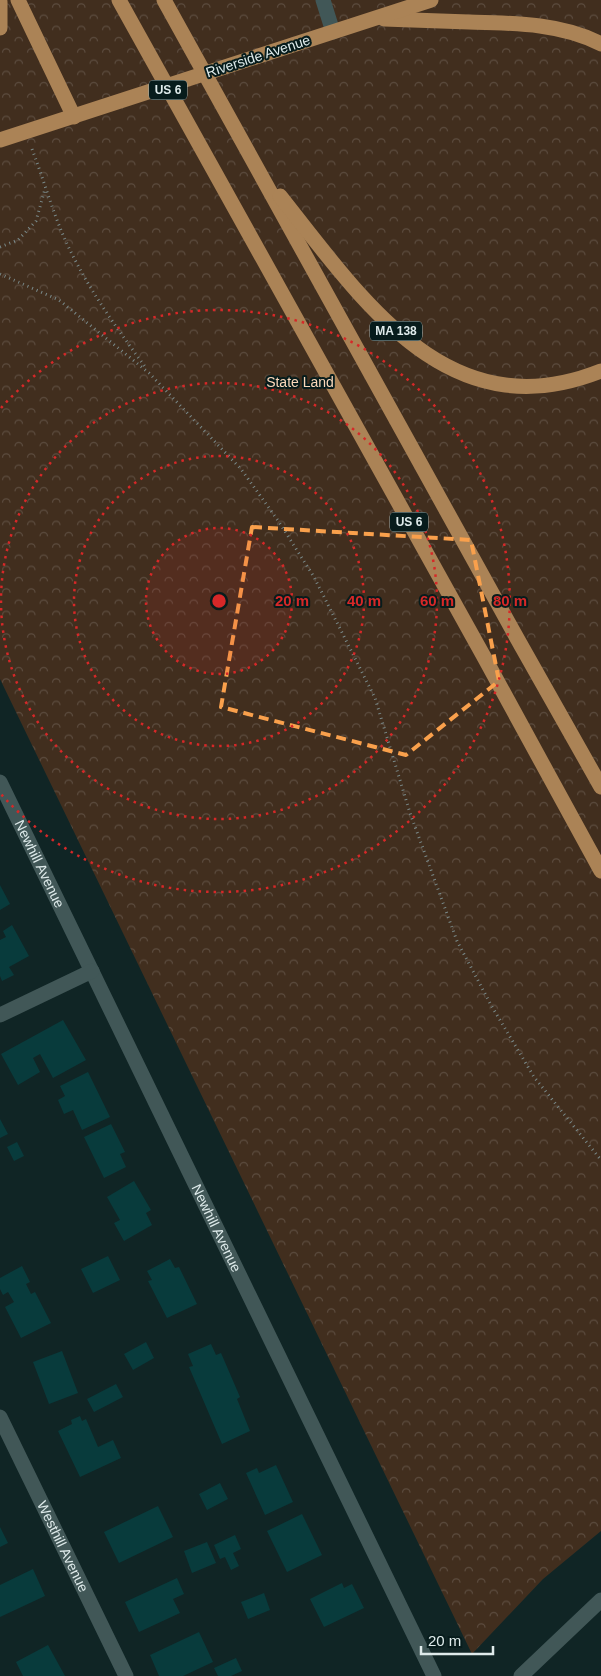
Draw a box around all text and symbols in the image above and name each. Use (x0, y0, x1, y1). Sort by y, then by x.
street label: Riverside Avenue (204, 32, 312, 80)
road number: US 6 (149, 80, 187, 100)
road number: MA 138 (370, 322, 422, 341)
park label: State Land (266, 374, 334, 390)
road number: US 6 (390, 512, 428, 532)
centre of rings (210, 592, 228, 610)
text: 20 m (275, 592, 309, 609)
text: 40 m (347, 592, 381, 609)
text: 60 m (420, 592, 454, 609)
text: 80 m (493, 592, 527, 609)
street label: Newhill Avenue (12, 817, 68, 911)
street label: Newhill Avenue (189, 1182, 245, 1275)
street label: Westhill Avenue (34, 1498, 92, 1595)
scale bar (421, 1624, 494, 1656)
text: 20 m (428, 1632, 461, 1649)

